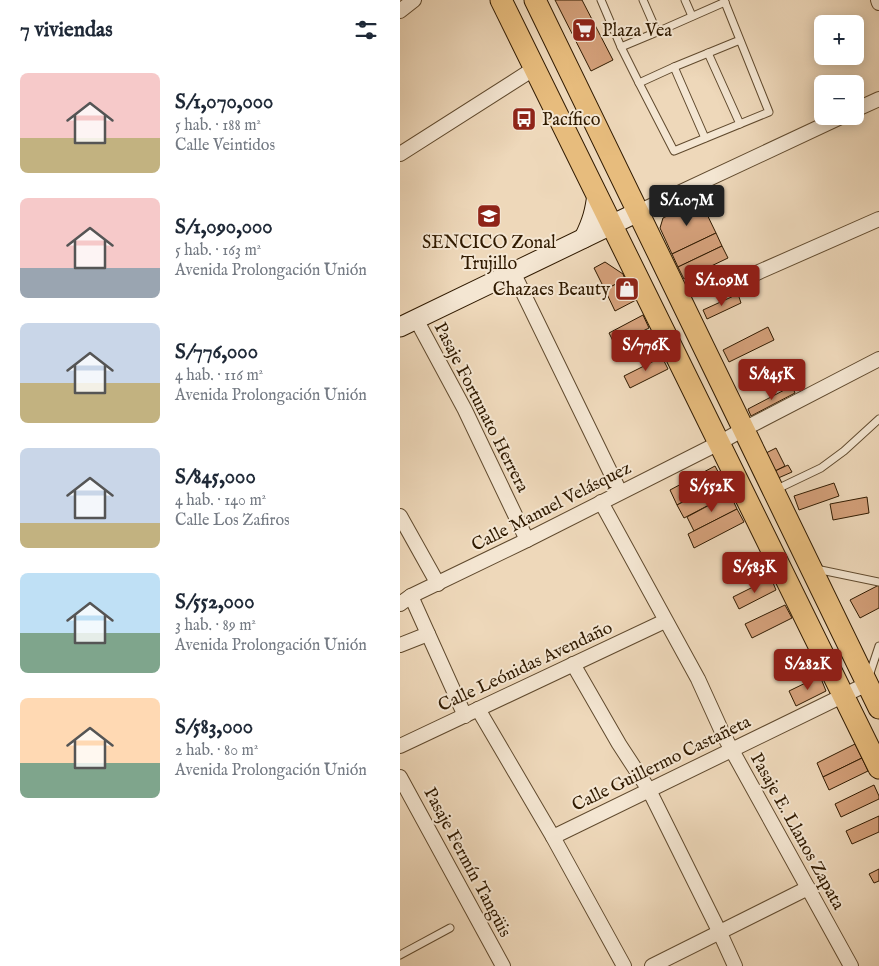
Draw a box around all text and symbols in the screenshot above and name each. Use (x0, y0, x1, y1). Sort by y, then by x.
map controls (814, 15, 864, 125)
button: + (814, 15, 864, 65)
icon: filters (352, 16, 380, 44)
text: 7 viviendas (20, 17, 113, 44)
supermarket icon: Plaza Vea (571, 17, 597, 43)
place label: Plaza Vea (602, 20, 672, 43)
button: − (814, 75, 864, 125)
text: S/1,070,000 (175, 89, 273, 116)
icon: home (60, 93, 120, 153)
bus stop icon: Pacífico (511, 106, 537, 132)
place label: Pacífico (542, 109, 601, 132)
text: 5 hab. · 188 m² (175, 116, 261, 136)
text: Calle Veintidos (175, 136, 275, 156)
pin: S/1.07M (641, 184, 733, 227)
text: S/1.07M (660, 191, 714, 211)
school or university icon: SENCICO Zonal Trujillo (476, 203, 502, 229)
text: S/1,090,000 (175, 214, 273, 241)
icon: home (60, 218, 120, 278)
place label: SENCICO Zonal Trujillo (422, 232, 556, 276)
text: 5 hab. · 163 m² (175, 241, 261, 261)
text: Avenida Prolongación Unión (175, 261, 367, 281)
pin: S/1.09M (676, 264, 768, 307)
text: S/1.09M (696, 271, 748, 291)
shop icon: Chazaes Beauty (614, 276, 640, 302)
place label: Chazaes Beauty (493, 279, 610, 302)
street label: Pasaje Fortunato Herrera (428, 319, 534, 497)
pin: S/776K (605, 330, 687, 372)
text: S/776K (623, 336, 669, 356)
text: S/776,000 (175, 339, 258, 366)
icon: home (60, 343, 120, 403)
pin: S/845K (731, 358, 813, 401)
text: S/845K (749, 365, 795, 385)
text: 4 hab. · 116 m² (175, 366, 263, 386)
text: Avenida Prolongación Unión (175, 386, 367, 406)
street label: Calle Manuel Velásquez (468, 457, 635, 558)
text: S/845,000 (175, 464, 256, 491)
icon: home (60, 468, 120, 528)
pin: S/552K (671, 470, 753, 513)
text: S/552K (690, 477, 734, 497)
text: 4 hab. · 140 m² (175, 491, 266, 511)
text: Calle Los Zafiros (175, 511, 290, 531)
pin: S/583K (714, 552, 796, 594)
text: S/583K (733, 558, 777, 578)
text: S/552,000 (175, 589, 254, 616)
icon: home (60, 593, 120, 653)
text: 3 hab. · 89 m² (175, 616, 256, 636)
street label: Calle Leónidas Avendaño (435, 617, 617, 718)
text: Avenida Prolongación Unión (175, 636, 367, 656)
pin: S/282K (767, 648, 849, 691)
text: S/282K (785, 655, 831, 675)
street label: Calle Guillermo Castañeta (569, 711, 755, 818)
text: S/583,000 (175, 714, 253, 741)
icon: home (60, 718, 120, 778)
text: 2 hab. · 80 m² (175, 741, 258, 761)
street label: Pasaje E. Llanos Zapata (744, 749, 849, 914)
text: Avenida Prolongación Unión (175, 761, 367, 781)
street label: Pasaje Fermín Tangüis (417, 784, 516, 942)

